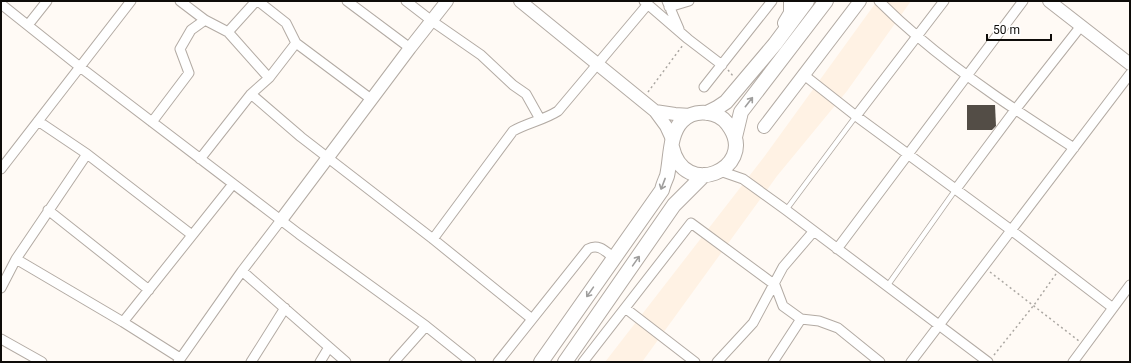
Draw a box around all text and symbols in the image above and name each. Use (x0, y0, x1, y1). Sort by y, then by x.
scale bar (987, 16, 1051, 42)
text: 50 m (993, 23, 1020, 37)
one-way arrow (745, 96, 753, 107)
one-way arrow (659, 178, 667, 190)
one-way arrow (632, 256, 640, 267)
one-way arrow (586, 286, 594, 297)

